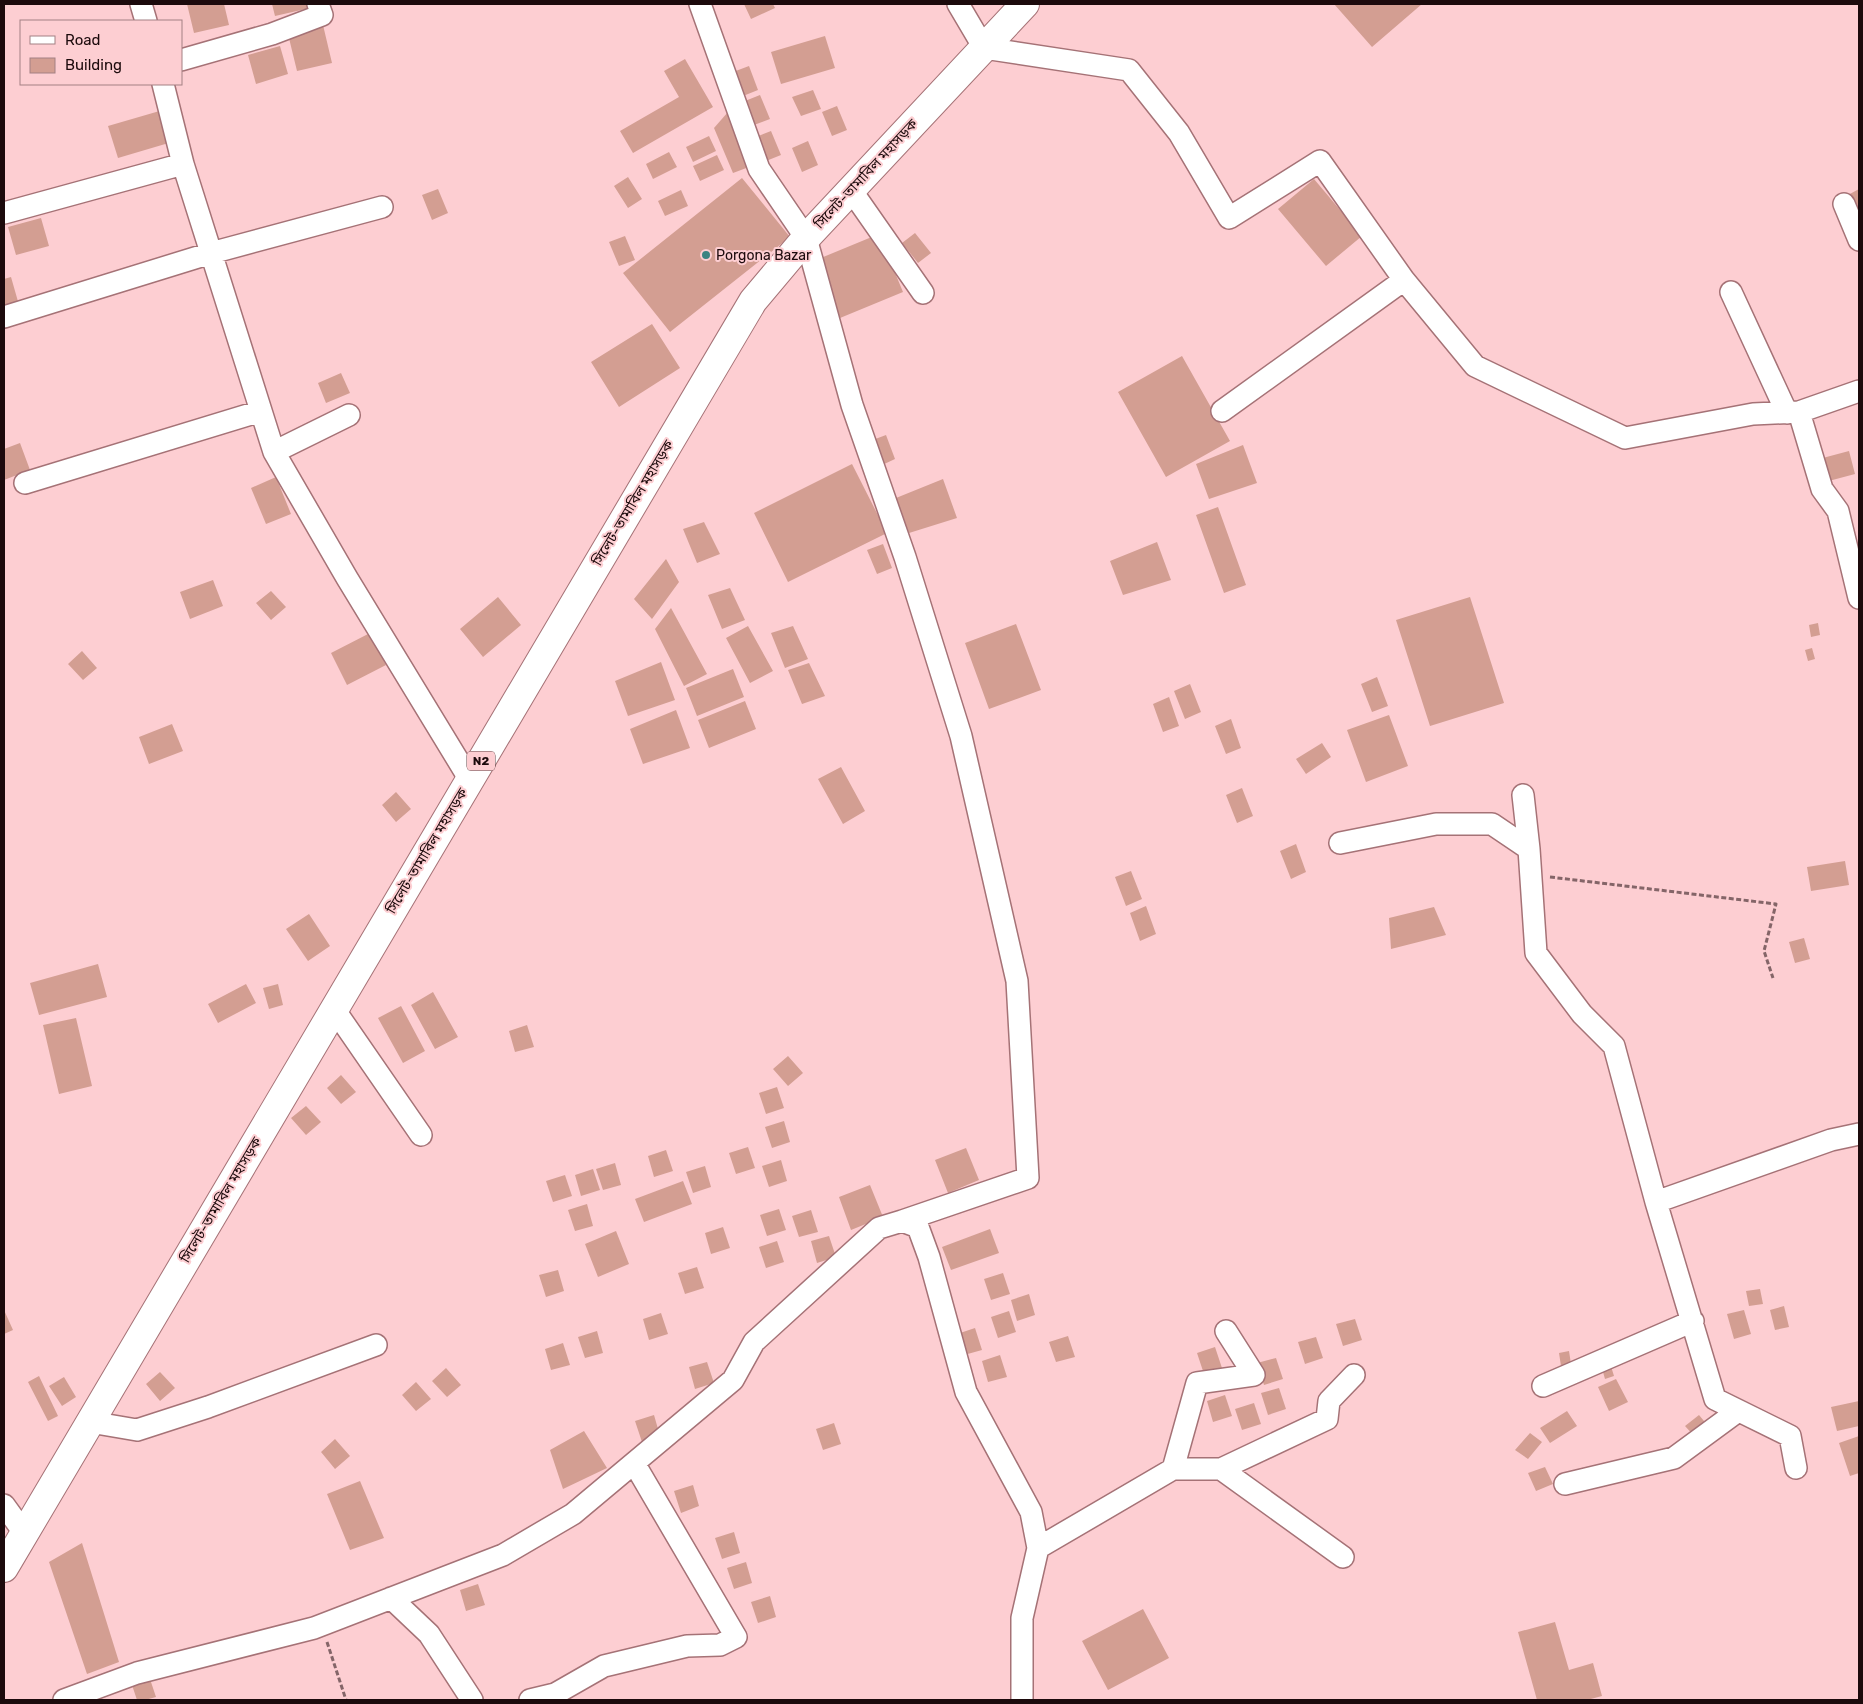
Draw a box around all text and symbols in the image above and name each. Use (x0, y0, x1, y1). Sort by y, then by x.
legend (20, 20, 182, 85)
text: Road (65, 31, 101, 49)
text: Building (65, 56, 122, 74)
street label: সিলেট-তামাবিল মহাসড়ক (810, 115, 922, 233)
place label: Porgona Bazar (716, 247, 812, 264)
marker: Porgona Bazar (700, 249, 712, 261)
street label: সিলেট-তামাবিল মহাসড়ক (588, 436, 678, 570)
road number: N2 (467, 751, 495, 770)
street label: সিলেট-তামাবিল মহাসড়ক (382, 784, 472, 918)
street label: সিলেট-তামাবিল মহাসড়ক (176, 1133, 266, 1267)

